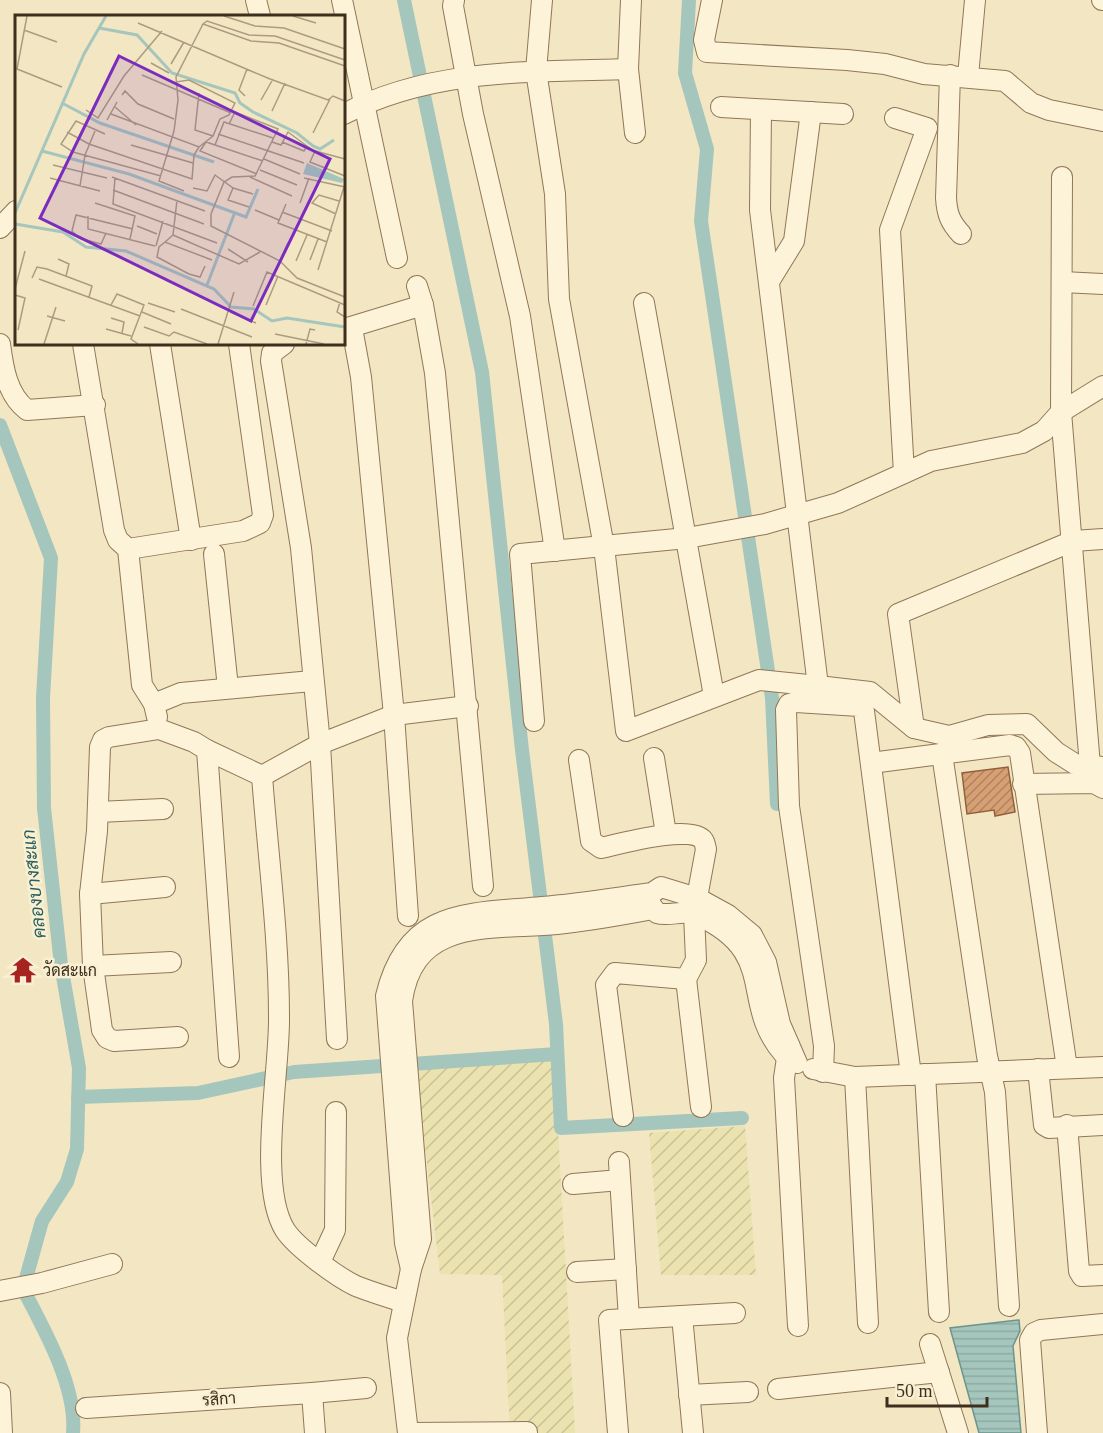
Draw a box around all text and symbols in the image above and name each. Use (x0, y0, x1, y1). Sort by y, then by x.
inset map (15, 15, 345, 345)
water label: คลองบางสะแก (18, 829, 50, 939)
temple icon: วัดสะแก (8, 955, 38, 985)
place label: วัดสะแก (43, 960, 97, 979)
scale bar (887, 1370, 988, 1408)
text: 50 m (896, 1381, 933, 1401)
street label: รสิกา (201, 1388, 237, 1409)

